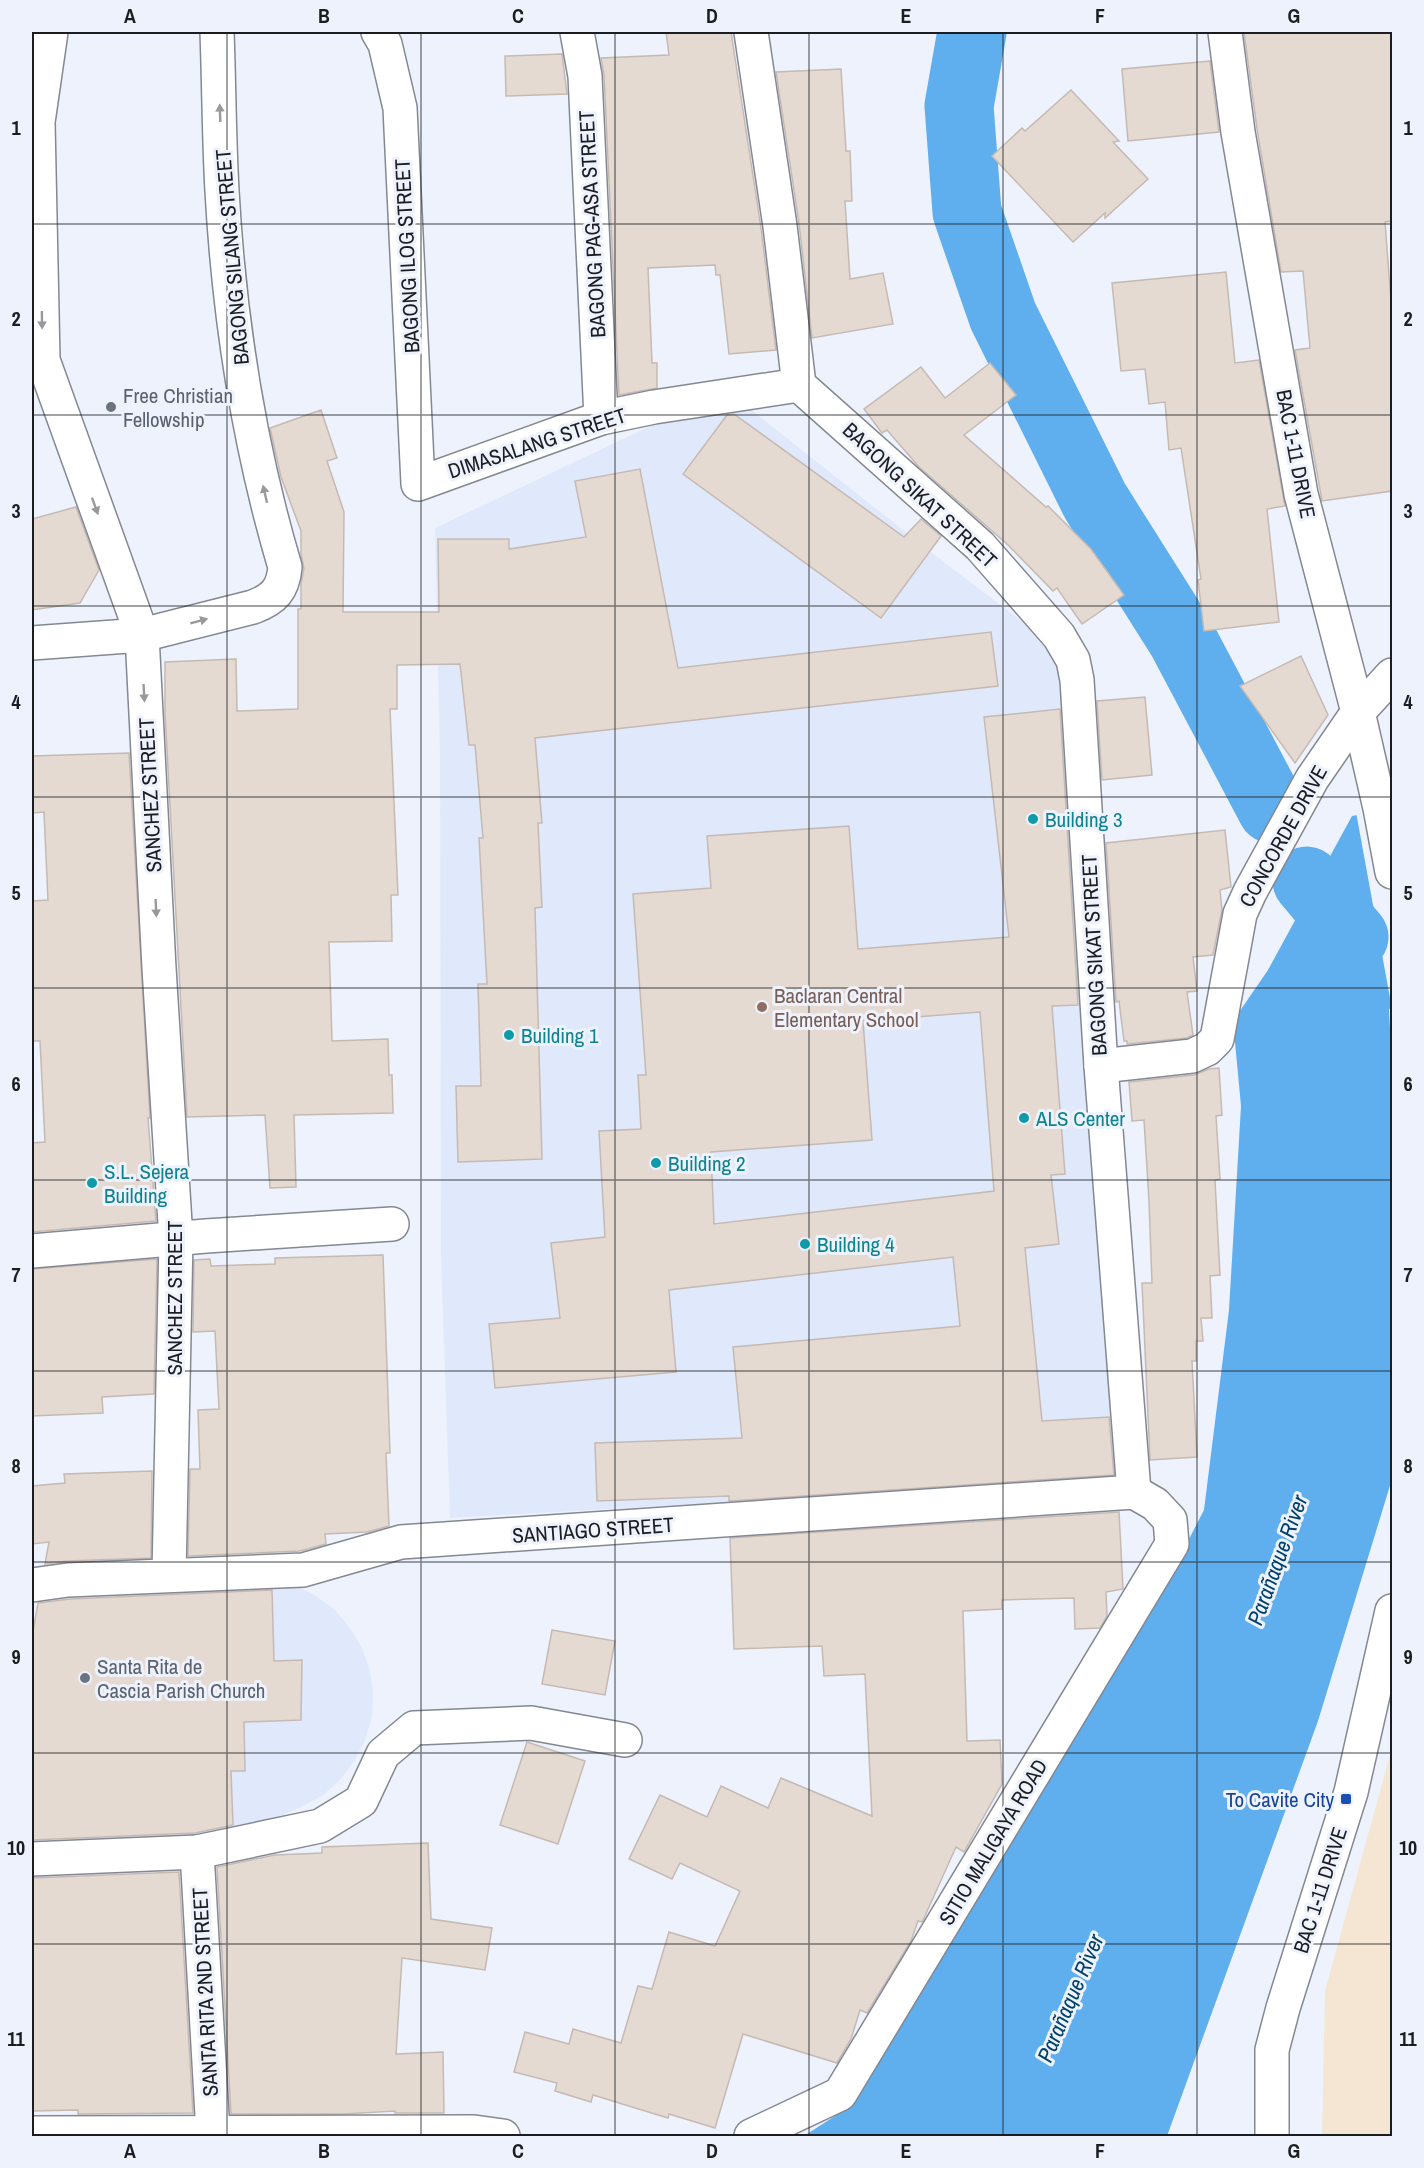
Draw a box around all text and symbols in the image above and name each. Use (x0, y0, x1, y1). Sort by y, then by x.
text: A (124, 2, 136, 29)
text: B (318, 2, 330, 29)
text: C (512, 2, 524, 29)
text: D (706, 2, 718, 29)
text: E (901, 2, 912, 29)
text: F (1095, 2, 1105, 29)
text: G (1288, 2, 1300, 29)
one-way arrow (215, 104, 225, 123)
street label: BAGONG PAG-ASA STREET (572, 109, 612, 338)
text: 1 (11, 114, 21, 141)
text: 1 (1403, 114, 1413, 141)
street label: BAGONG SILANG STREET (208, 148, 256, 366)
street label: BAGONG ILOG STREET (387, 158, 427, 354)
text: 2 (11, 305, 21, 332)
text: 2 (1403, 305, 1413, 332)
one-way arrow (37, 311, 47, 330)
place label: Free Christian Fellowship (123, 381, 233, 434)
street label: BAC 1-11 DRIVE (1269, 387, 1323, 521)
marker: Free Christian Fellowship (104, 400, 118, 414)
street label: DIMASALANG STREET (444, 400, 630, 485)
street label: BAGONG SIKAT STREET (836, 416, 1004, 575)
one-way arrow (259, 485, 269, 503)
text: 3 (11, 497, 21, 524)
one-way arrow (91, 497, 101, 515)
text: 3 (1403, 497, 1413, 524)
one-way arrow (190, 616, 208, 626)
one-way arrow (140, 683, 149, 702)
text: 4 (11, 688, 21, 715)
text: 4 (1403, 688, 1413, 715)
street label: SANCHEZ STREET (131, 716, 169, 873)
street label: CONCORDE DRIVE (1232, 760, 1334, 912)
place label: Building 3 (1045, 805, 1123, 834)
marker: Building 3 (1026, 812, 1040, 826)
street label: BAGONG SIKAT STREET (1074, 853, 1114, 1056)
text: 5 (11, 879, 21, 906)
text: 5 (1403, 879, 1413, 906)
one-way arrow (151, 899, 160, 918)
place label: Baclaran Central Elementary School (774, 981, 919, 1034)
marker: Baclaran Central Elementary School (755, 1000, 769, 1014)
place label: Building 1 (521, 1021, 599, 1050)
marker: Building 1 (502, 1028, 516, 1042)
text: 6 (11, 1070, 21, 1097)
text: 6 (1403, 1070, 1413, 1097)
place label: ALS Center (1035, 1104, 1125, 1133)
marker: ALS Center (1017, 1111, 1031, 1125)
place label: Building 2 (668, 1149, 746, 1178)
marker: Building 2 (649, 1156, 663, 1170)
place label: S.L. Sejera Building (104, 1157, 190, 1210)
marker: S.L. Sejera Building (85, 1176, 99, 1190)
street label: SANCHEZ STREET (160, 1220, 189, 1376)
place label: Building 4 (817, 1230, 895, 1259)
marker: Building 4 (798, 1237, 812, 1251)
text: 7 (11, 1261, 21, 1288)
text: 7 (1403, 1261, 1413, 1288)
text: 8 (11, 1452, 21, 1479)
text: 8 (1403, 1452, 1413, 1479)
water label: Parañaque River (1240, 1490, 1315, 1629)
street label: SANTIAGO STREET (511, 1510, 675, 1550)
text: 9 (11, 1643, 21, 1670)
text: 9 (1403, 1643, 1413, 1670)
place label: Santa Rita de Cascia Parish Church (97, 1652, 265, 1705)
marker: Santa Rita de Cascia Parish Church (78, 1671, 92, 1685)
street label: SITIO MALIGAYA ROAD (932, 1754, 1054, 1930)
place label: To Cavite City (1226, 1785, 1334, 1814)
marker: To Cavite City (1339, 1792, 1353, 1806)
street label: BAC 1-11 DRIVE (1286, 1823, 1354, 1957)
text: 10 (7, 1834, 25, 1861)
text: 10 (1399, 1834, 1417, 1861)
street label: SANTA RITA 2ND STREET (185, 1886, 225, 2097)
water label: Parañaque River (1030, 1928, 1111, 2067)
text: 11 (7, 2025, 26, 2052)
text: 11 (1399, 2025, 1418, 2052)
text: A (124, 2137, 136, 2164)
text: B (318, 2137, 330, 2164)
text: C (512, 2137, 524, 2164)
text: D (706, 2137, 718, 2164)
text: E (901, 2137, 912, 2164)
text: F (1095, 2137, 1105, 2164)
text: G (1288, 2137, 1300, 2164)

